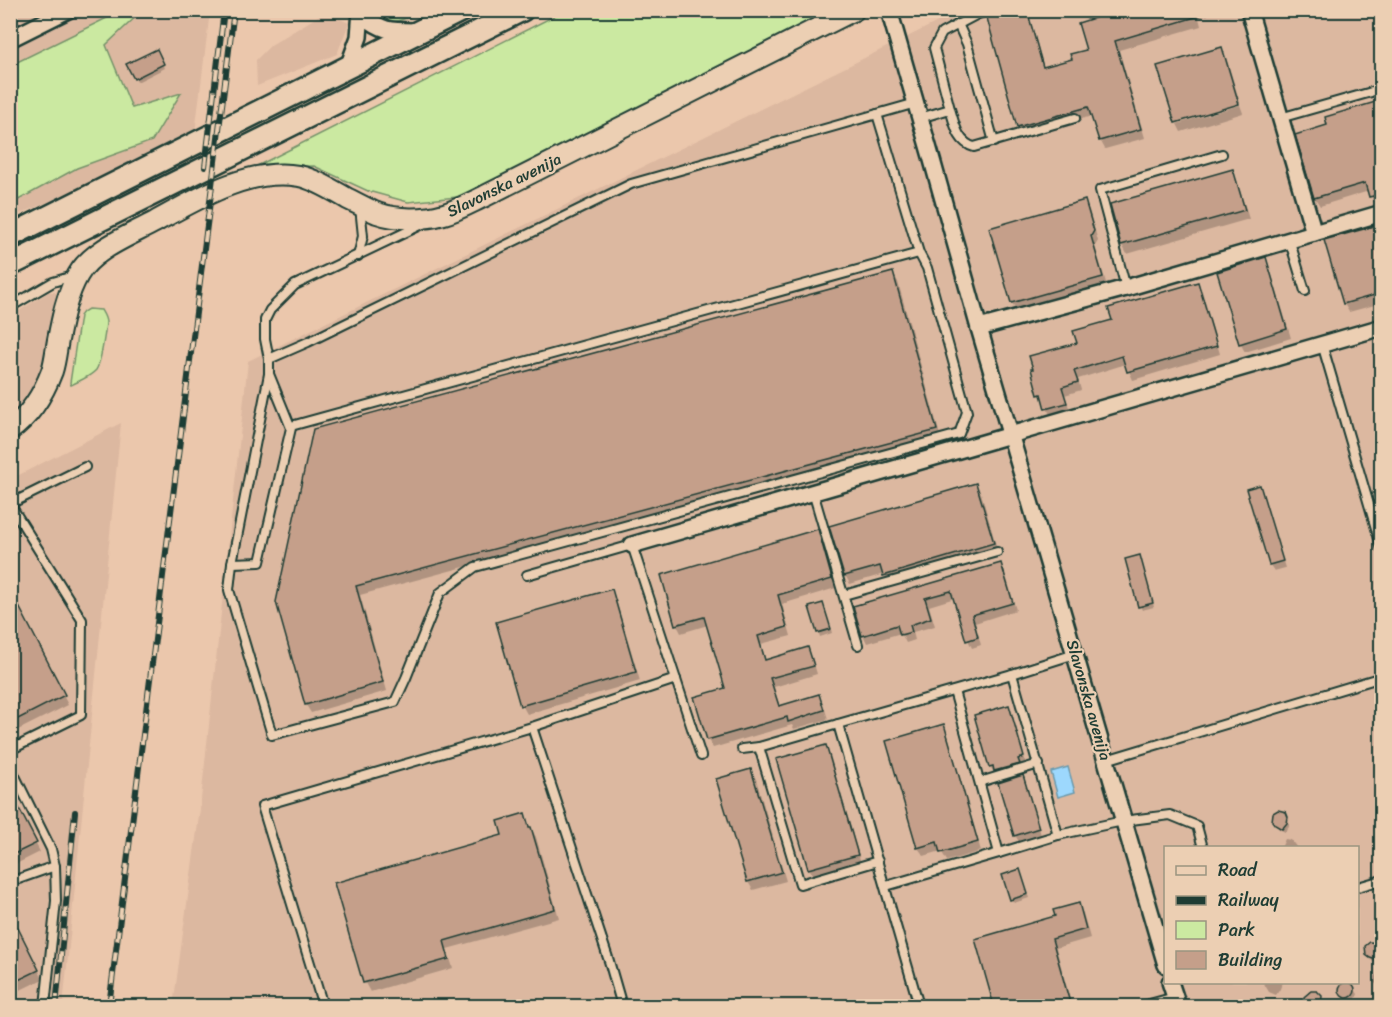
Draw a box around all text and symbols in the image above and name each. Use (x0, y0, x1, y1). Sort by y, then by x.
street label: Slavonska avenija (442, 145, 566, 225)
street label: Slavonska avenija (1058, 636, 1120, 764)
legend (1164, 846, 1359, 984)
text: Road (1218, 854, 1258, 886)
text: Railway (1218, 884, 1280, 916)
text: Park (1218, 914, 1255, 946)
text: Building (1218, 944, 1282, 976)

